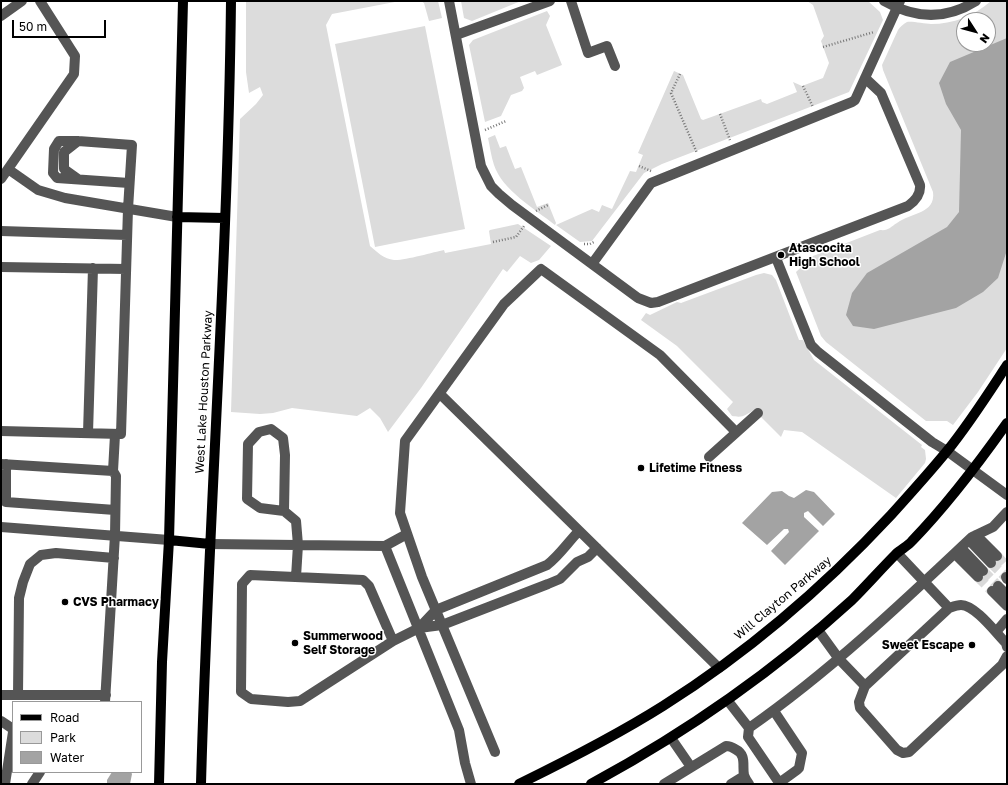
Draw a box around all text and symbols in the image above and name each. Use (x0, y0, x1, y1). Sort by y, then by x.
scale bar (14, 12, 108, 38)
north arrow (956, 12, 996, 52)
text: 50 m (19, 19, 47, 34)
text: N (978, 32, 993, 46)
place label: Atascocita High School (789, 241, 860, 269)
marker: Atascocita High School (776, 250, 786, 260)
street label: West Lake Houston Parkway (193, 310, 215, 474)
place label: Lifetime Fitness (649, 461, 742, 475)
marker: Lifetime Fitness (636, 463, 646, 473)
street label: Will Clayton Parkway (732, 553, 834, 643)
place label: CVS Pharmacy (73, 595, 159, 609)
marker: CVS Pharmacy (60, 597, 70, 607)
place label: Summerwood Self Storage (303, 629, 383, 657)
marker: Summerwood Self Storage (290, 638, 300, 648)
place label: Sweet Escape (882, 638, 964, 652)
marker: Sweet Escape (967, 640, 977, 650)
legend (12, 701, 142, 773)
text: Road (50, 710, 79, 725)
text: Park (50, 730, 76, 745)
text: Water (50, 750, 84, 765)

